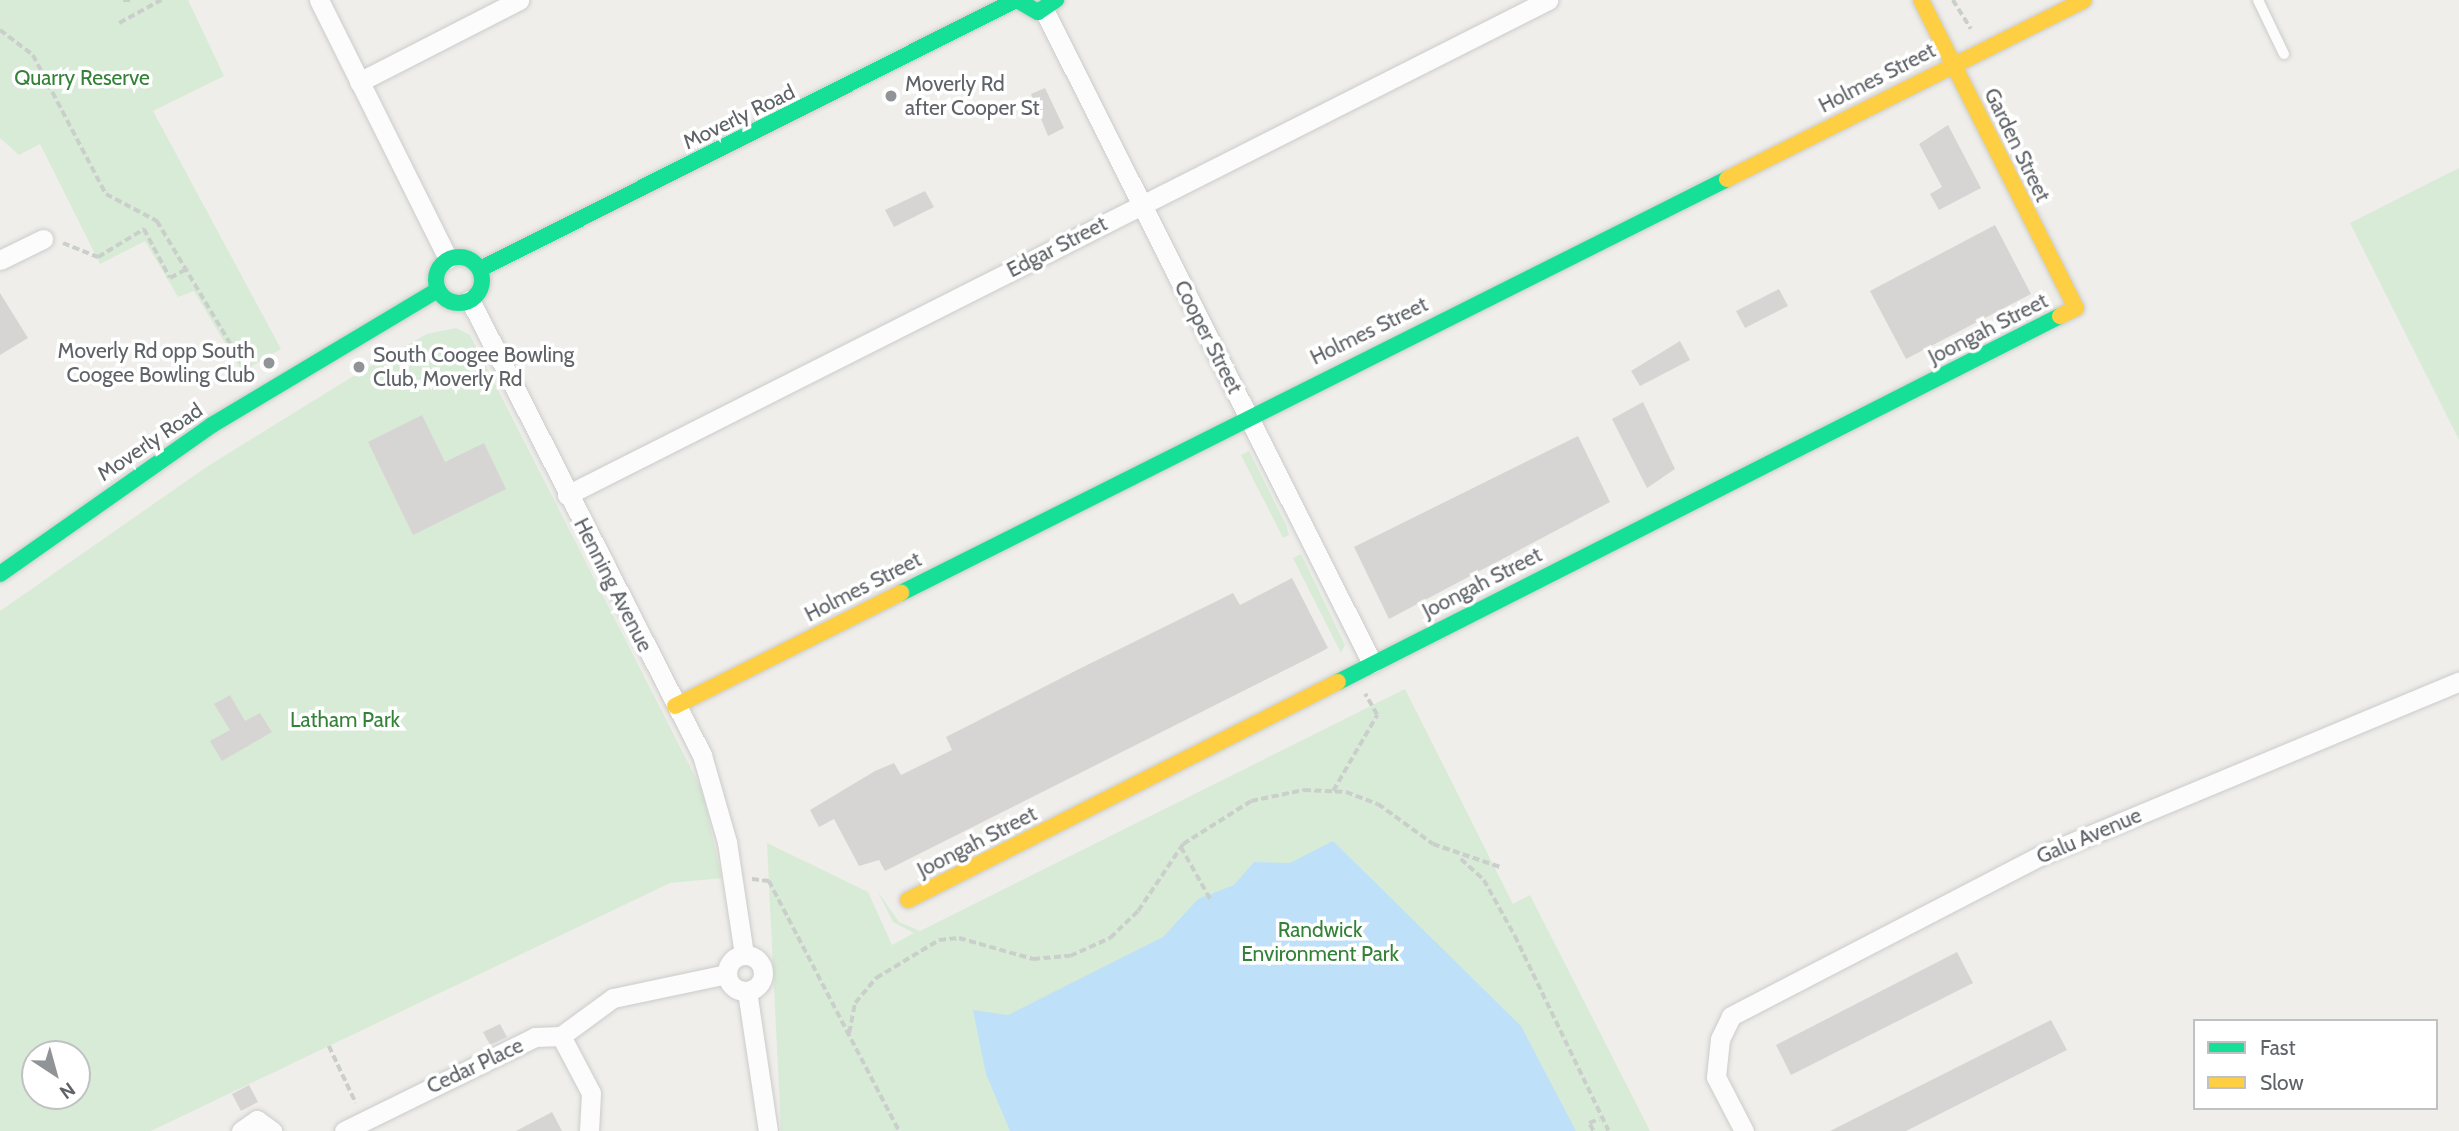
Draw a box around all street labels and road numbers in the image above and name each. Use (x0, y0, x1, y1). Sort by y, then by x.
street label: Holmes Street (1814, 38, 1940, 118)
street label: Moverly Road (679, 79, 799, 155)
street label: Garden Street (1979, 84, 2055, 206)
street label: Edgar Street (1003, 211, 1111, 283)
street label: Cooper Street (1169, 276, 1247, 398)
street label: Joongah Street (1924, 288, 2052, 370)
street label: Holmes Street (1306, 292, 1432, 370)
street label: Moverly Road (93, 398, 207, 486)
street label: Henning Avenue (568, 514, 658, 656)
street label: Joongah Street (1418, 542, 1546, 624)
street label: Holmes Street (800, 547, 926, 627)
street label: Joongah Street (913, 801, 1041, 883)
street label: Galu Avenue (2033, 803, 2145, 869)
street label: Cedar Place (423, 1033, 527, 1099)

